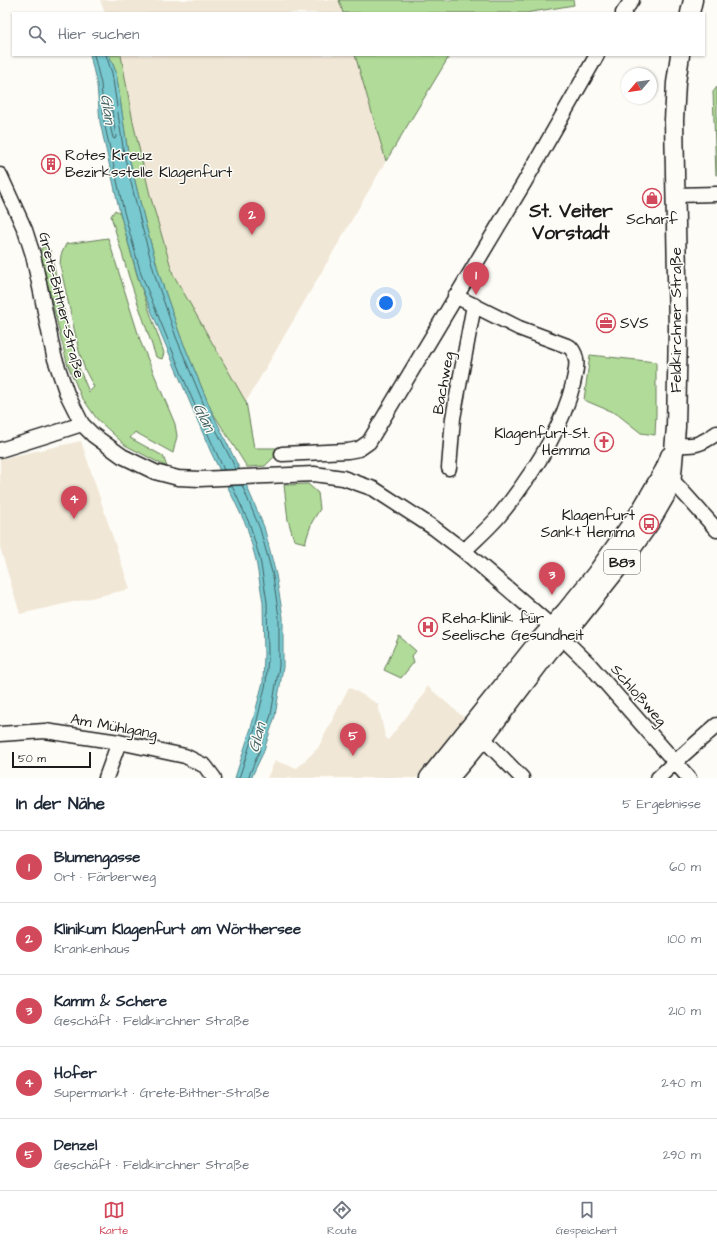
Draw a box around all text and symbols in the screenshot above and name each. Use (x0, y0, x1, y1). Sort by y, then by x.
search box (12, 12, 705, 56)
icon: search (26, 23, 48, 45)
text: Hier suchen (58, 24, 139, 45)
north arrow (621, 68, 657, 104)
water label: Glan (95, 93, 121, 127)
place label: Rotes Kreuz Bezirksstelle Klagenfurt (65, 145, 232, 184)
building icon: Rotes Kreuz Bezirksstelle Klagenfurt (40, 153, 62, 175)
shop icon: Scharf (641, 187, 663, 209)
district label: St. Veiter Vorstadt (528, 198, 613, 247)
pin: 2 (239, 202, 265, 235)
place label: Scharf (626, 209, 678, 230)
street label: Grete-Bittner-Straße (33, 230, 90, 380)
street label: Feldkirchner Straße (666, 247, 687, 393)
pin: 1 (463, 262, 489, 295)
your location (376, 293, 396, 313)
office icon: SVS (595, 312, 617, 334)
place label: SVS (620, 313, 649, 334)
street label: Bachweg (428, 350, 460, 416)
water label: Glan (188, 399, 222, 437)
place label: Klagenfurt-St. Hemma (494, 423, 590, 461)
church icon: Klagenfurt-St. Hemma (593, 431, 615, 453)
pin: 4 (61, 486, 87, 519)
place label: Klagenfurt Sankt Hemma (541, 505, 635, 543)
bus stop icon: Klagenfurt Sankt Hemma (638, 513, 660, 535)
road number: B83 (604, 550, 640, 574)
pin: 3 (539, 562, 565, 595)
place label: Reha-Klinik für Seelische Gesundheit (442, 608, 584, 646)
hospital icon: Reha-Klinik für Seelische Gesundheit (417, 616, 439, 638)
street label: Schloßweg (605, 660, 672, 732)
street label: Am Mühlgang (69, 709, 159, 745)
water label: Glan (242, 718, 272, 754)
pin: 5 (340, 723, 366, 756)
scale bar (12, 750, 91, 769)
text: 50 m (18, 751, 46, 766)
text: In der Nähe (16, 792, 105, 816)
text: 5 Ergebnisse (622, 795, 701, 813)
text: Blumengasse (54, 847, 140, 868)
text: 1 (28, 858, 30, 876)
text: 60 m (669, 858, 701, 876)
text: Ort · Färberweg (54, 868, 156, 886)
text: Klinikum Klagenfurt am Wörthersee (54, 919, 301, 940)
text: 2 (25, 930, 33, 948)
text: 100 m (668, 930, 701, 948)
text: Krankenhaus (54, 940, 130, 958)
text: Kamm & Schere (54, 991, 167, 1012)
text: 3 (26, 1002, 32, 1020)
text: 210 m (668, 1002, 701, 1020)
text: Geschäft · Feldkirchner Straße (54, 1012, 249, 1030)
text: Hofer (54, 1063, 97, 1084)
text: 4 (25, 1074, 33, 1092)
text: 240 m (661, 1074, 701, 1092)
text: Supermarkt · Grete-Bittner-Straße (54, 1084, 269, 1102)
text: Denzel (54, 1135, 97, 1156)
text: 5 (24, 1146, 34, 1164)
text: 290 m (663, 1146, 701, 1164)
text: Geschäft · Feldkirchner Straße (54, 1156, 249, 1174)
tab: Karte (99, 1199, 128, 1238)
tab: Route (327, 1199, 357, 1238)
tab: Gespeichert (556, 1199, 618, 1238)

